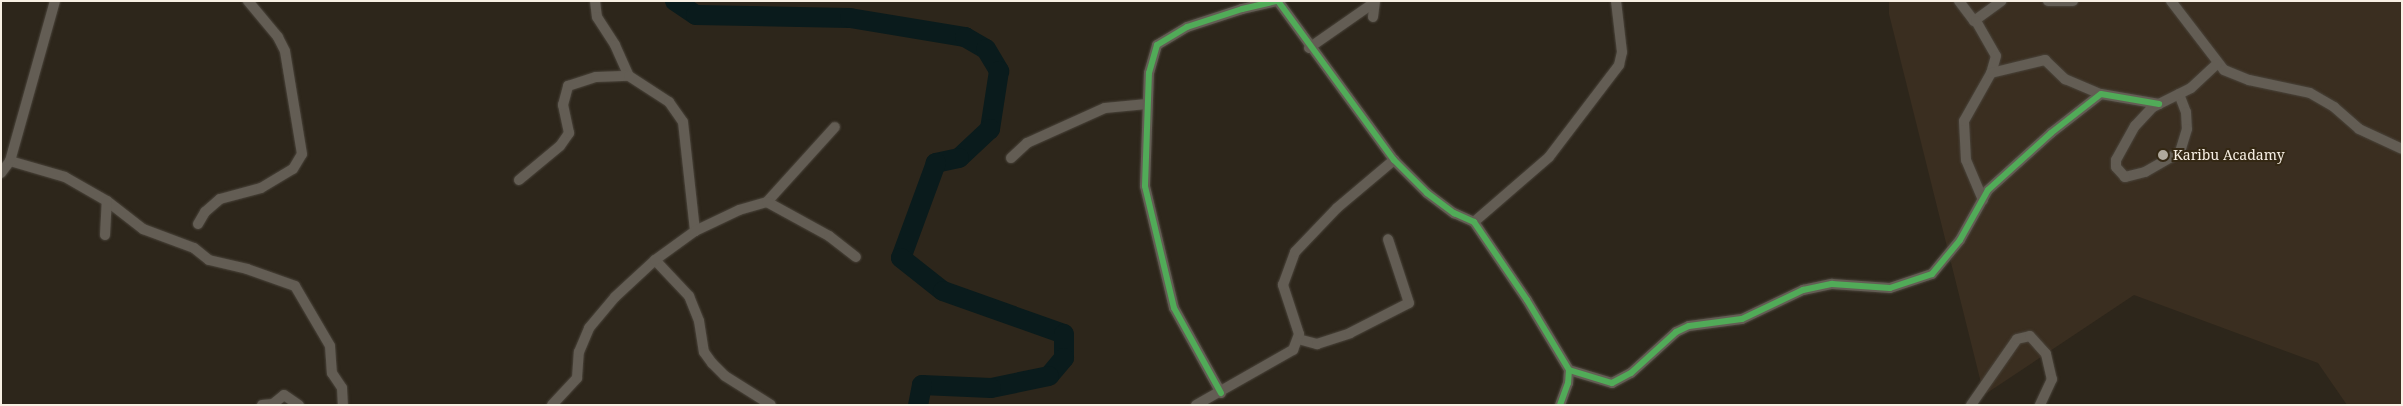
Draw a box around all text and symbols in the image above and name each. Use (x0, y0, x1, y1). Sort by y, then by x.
place label: Karibu Acadamy (2173, 147, 2285, 163)
marker: Karibu Acadamy (2157, 149, 2169, 161)

